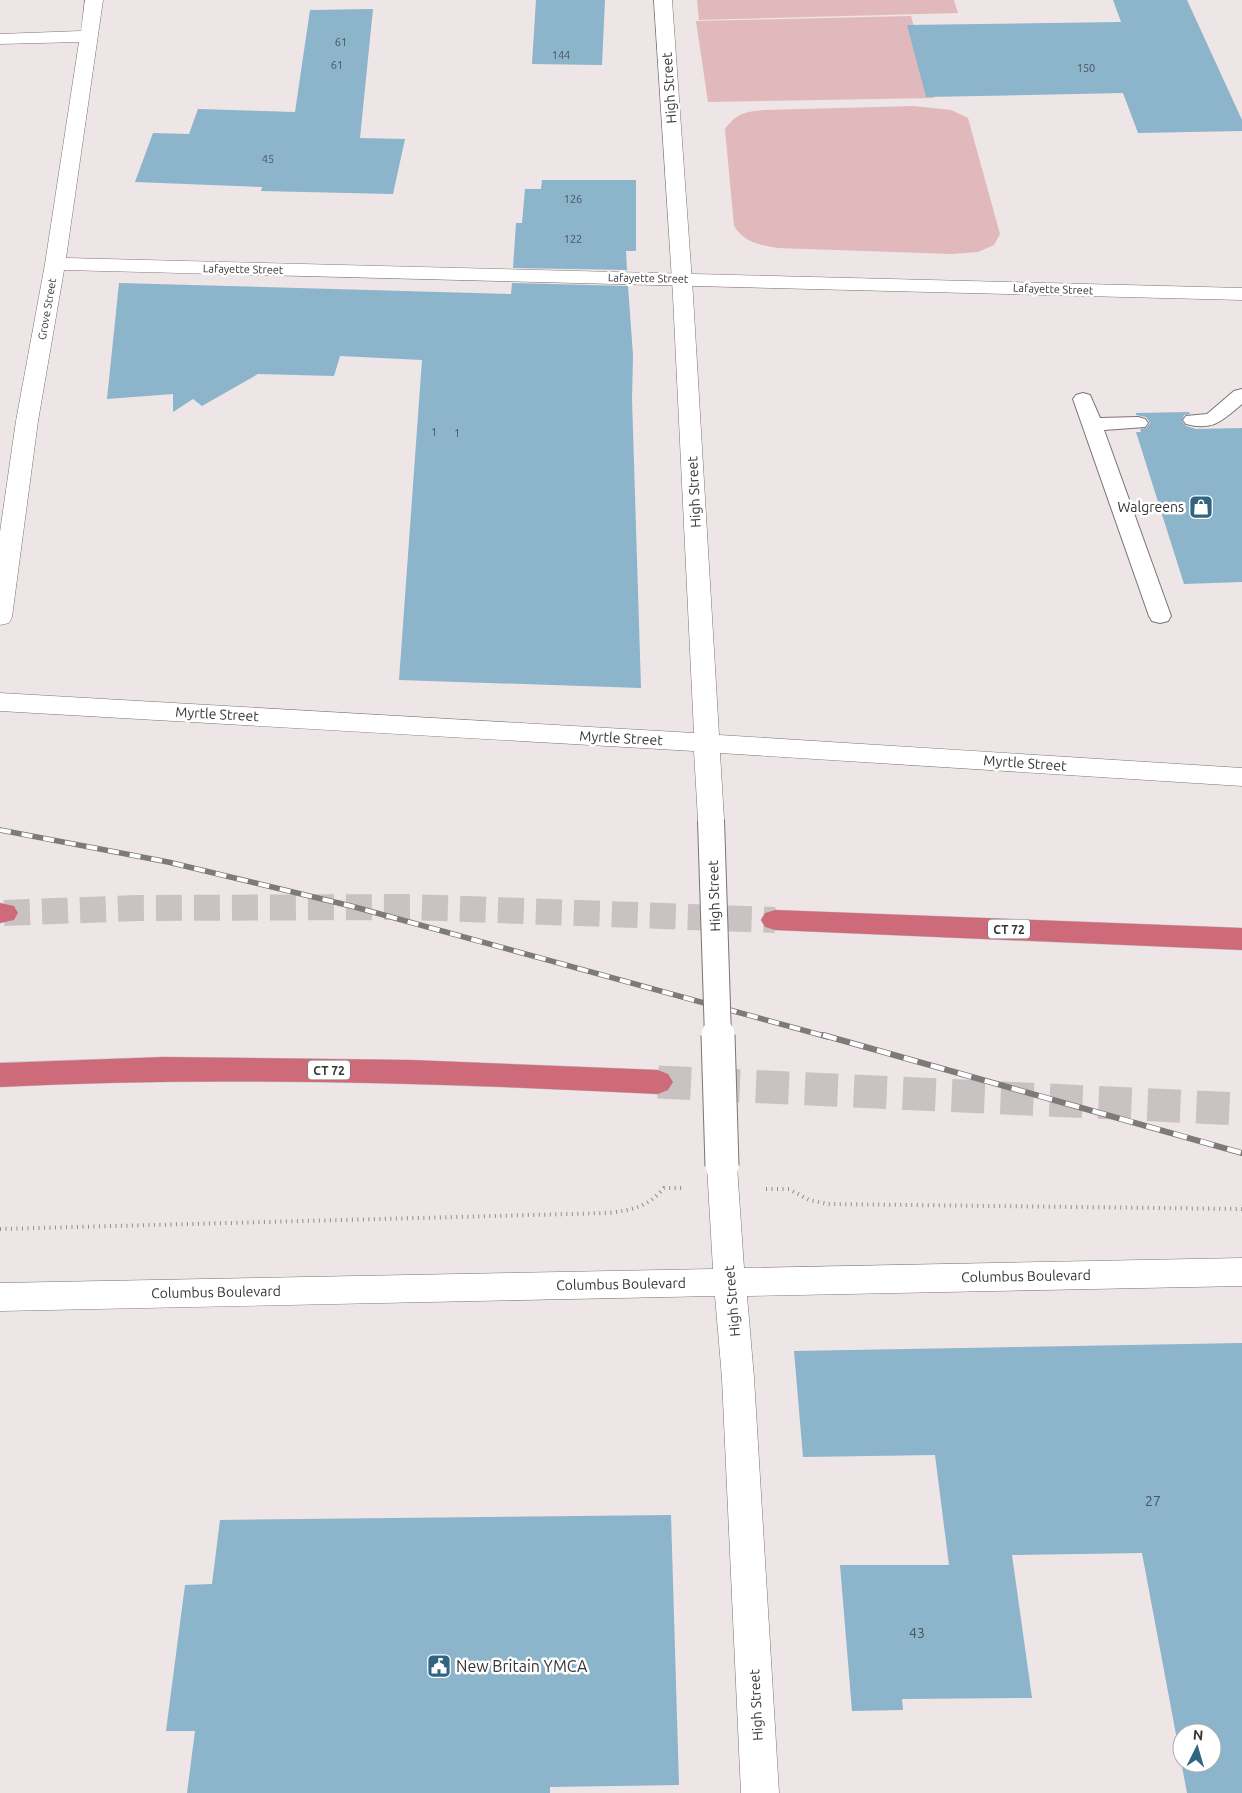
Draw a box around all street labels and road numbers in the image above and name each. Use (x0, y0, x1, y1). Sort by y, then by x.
street label: High Street (658, 51, 679, 124)
street label: Lafayette Street (203, 262, 284, 276)
street label: Lafayette Street (608, 271, 689, 285)
street label: Grove Street (36, 277, 58, 341)
street label: Lafayette Street (1013, 282, 1094, 296)
street label: High Street (684, 455, 704, 528)
street label: Myrtle Street (175, 704, 260, 724)
street label: Myrtle Street (579, 728, 664, 748)
street label: Myrtle Street (983, 752, 1068, 774)
street label: High Street (705, 859, 723, 932)
road number: CT 72 (988, 920, 1030, 939)
road number: CT 72 (308, 1060, 350, 1080)
street label: High Street (721, 1264, 743, 1337)
street label: Columbus Boulevard (961, 1267, 1091, 1285)
street label: Columbus Boulevard (556, 1275, 686, 1293)
street label: Columbus Boulevard (151, 1283, 281, 1301)
street label: High Street (746, 1668, 766, 1741)

